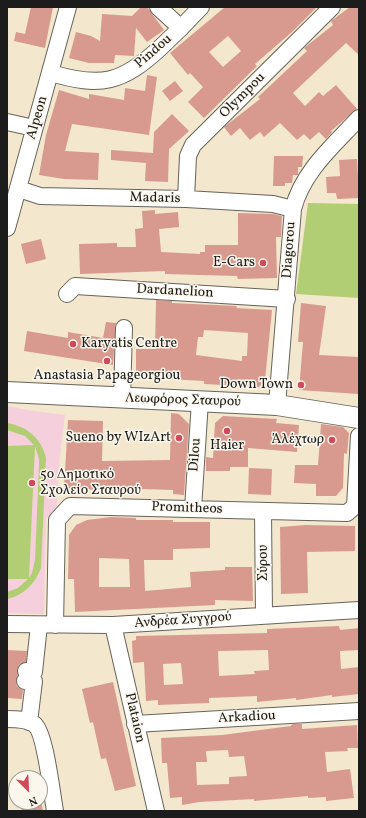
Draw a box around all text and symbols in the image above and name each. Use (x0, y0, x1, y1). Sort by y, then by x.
street label: Pindou (132, 31, 176, 73)
street label: Olympou (217, 70, 269, 122)
street label: Alpeon (24, 94, 52, 142)
street label: Madaris (129, 190, 181, 208)
street label: Diagorou (280, 221, 300, 279)
place label: E-Cars (213, 255, 255, 271)
marker: E-Cars (258, 258, 268, 268)
street label: Dardanelion (136, 282, 214, 302)
place label: Karyatis Centre (81, 336, 177, 352)
marker: Karyatis Centre (68, 339, 78, 349)
marker: Anastasia Papageorgiou (102, 356, 112, 366)
place label: Anastasia Papageorgiou (34, 368, 180, 384)
place label: Down Town (220, 377, 293, 393)
marker: Down Town (296, 380, 306, 390)
street label: Λεωφόρος Σταυρού (125, 391, 241, 411)
marker: Haier (222, 426, 232, 436)
place label: Sueno by WIzArt (66, 430, 171, 446)
place label: Άλέχτωρ (272, 432, 324, 448)
marker: Sueno by WIzArt (174, 433, 184, 443)
marker: Άλέχτωρ (327, 435, 337, 445)
street label: Dilou (186, 437, 206, 473)
place label: Haier (210, 438, 244, 454)
place label: 5ο Δημοτικό Σχολείο Σταυρού (40, 467, 141, 500)
marker: 5ο Δημοτικό Σχολείο Σταυρού (27, 478, 37, 488)
street label: Promitheos (151, 499, 223, 519)
street label: Σύρου (256, 545, 272, 581)
street label: Ανδρέα Συγγρού (134, 609, 232, 633)
street label: Plataion (120, 691, 148, 745)
street label: Arkadiou (218, 708, 276, 728)
north arrow (8, 770, 48, 810)
text: N (26, 792, 39, 809)

